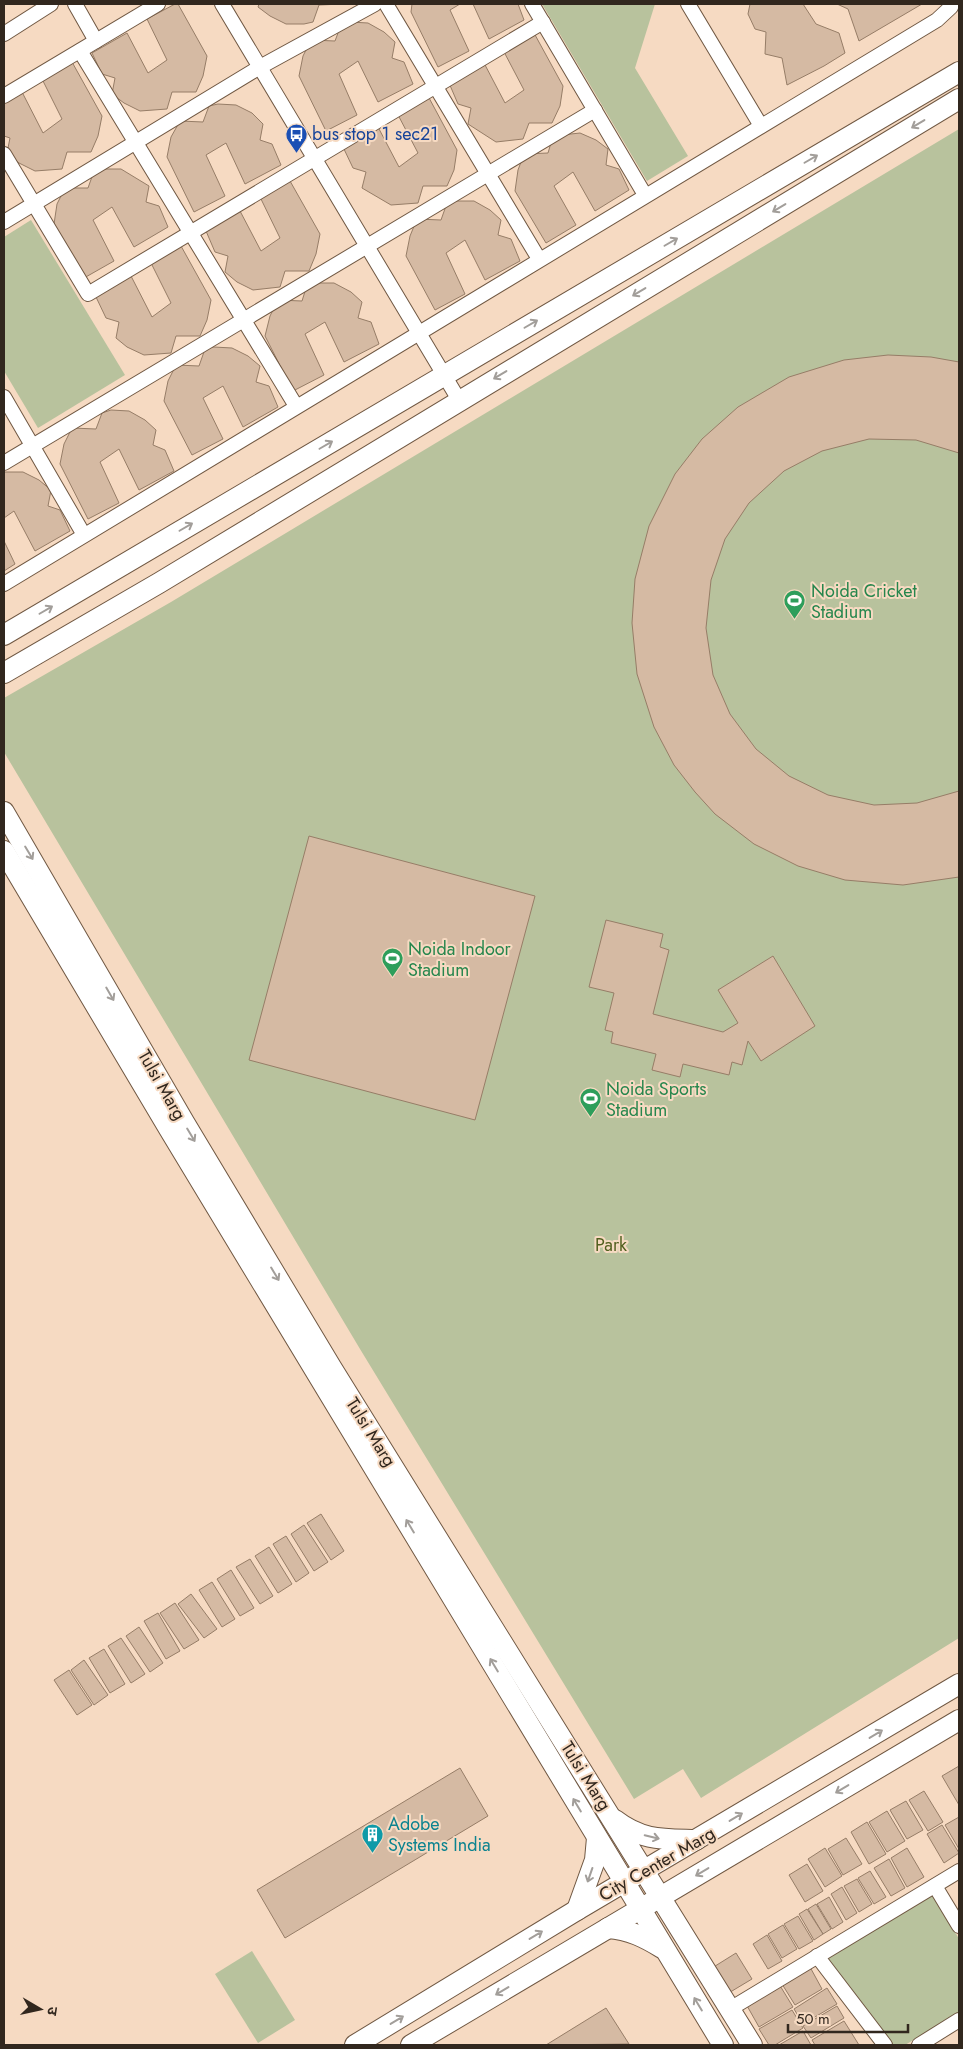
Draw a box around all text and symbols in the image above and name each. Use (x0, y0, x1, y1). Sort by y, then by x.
one-way arrow (911, 120, 925, 130)
place label: bus stop 1 sec21 (312, 121, 438, 147)
bus stop icon: bus stop 1 sec21 (284, 122, 308, 153)
one-way arrow (804, 154, 818, 164)
one-way arrow (772, 204, 786, 214)
one-way arrow (664, 236, 678, 246)
one-way arrow (633, 287, 647, 297)
one-way arrow (524, 319, 539, 329)
one-way arrow (493, 371, 507, 381)
one-way arrow (318, 440, 333, 450)
one-way arrow (178, 522, 192, 532)
place label: Noida Cricket Stadium (811, 578, 917, 625)
sports icon: Noida Cricket Stadium (783, 589, 807, 620)
one-way arrow (38, 604, 52, 614)
one-way arrow (24, 846, 34, 860)
place label: Noida Indoor Stadium (408, 936, 512, 983)
sports icon: Noida Indoor Stadium (380, 947, 404, 978)
one-way arrow (106, 986, 116, 1001)
street label: Tulsi Marg (131, 1045, 193, 1125)
place label: Noida Sports Stadium (606, 1076, 706, 1123)
sports icon: Noida Sports Stadium (578, 1087, 602, 1118)
one-way arrow (187, 1128, 197, 1142)
park label: Park (595, 1232, 627, 1258)
one-way arrow (270, 1267, 280, 1281)
street label: Tulsi Marg (340, 1392, 402, 1472)
one-way arrow (404, 1520, 414, 1534)
one-way arrow (488, 1659, 498, 1673)
one-way arrow (868, 1729, 882, 1739)
street label: Tulsi Marg (555, 1736, 617, 1816)
one-way arrow (836, 1785, 850, 1795)
one-way arrow (572, 1798, 582, 1812)
place label: Adobe Systems India (388, 1811, 491, 1858)
one-way arrow (728, 1812, 742, 1822)
street label: City Center Marg (594, 1820, 720, 1908)
building icon: Adobe Systems India (360, 1822, 384, 1853)
one-way arrow (644, 1833, 660, 1842)
one-way arrow (585, 1866, 595, 1882)
one-way arrow (696, 1868, 710, 1878)
one-way arrow (528, 1930, 542, 1940)
north arrow (15, 1984, 65, 2034)
one-way arrow (496, 1986, 510, 1996)
one-way arrow (692, 1997, 702, 2011)
scale bar (788, 2002, 908, 2034)
text: उ (42, 2005, 63, 2017)
text: 50 m (796, 2008, 830, 2030)
one-way arrow (390, 2015, 404, 2025)

